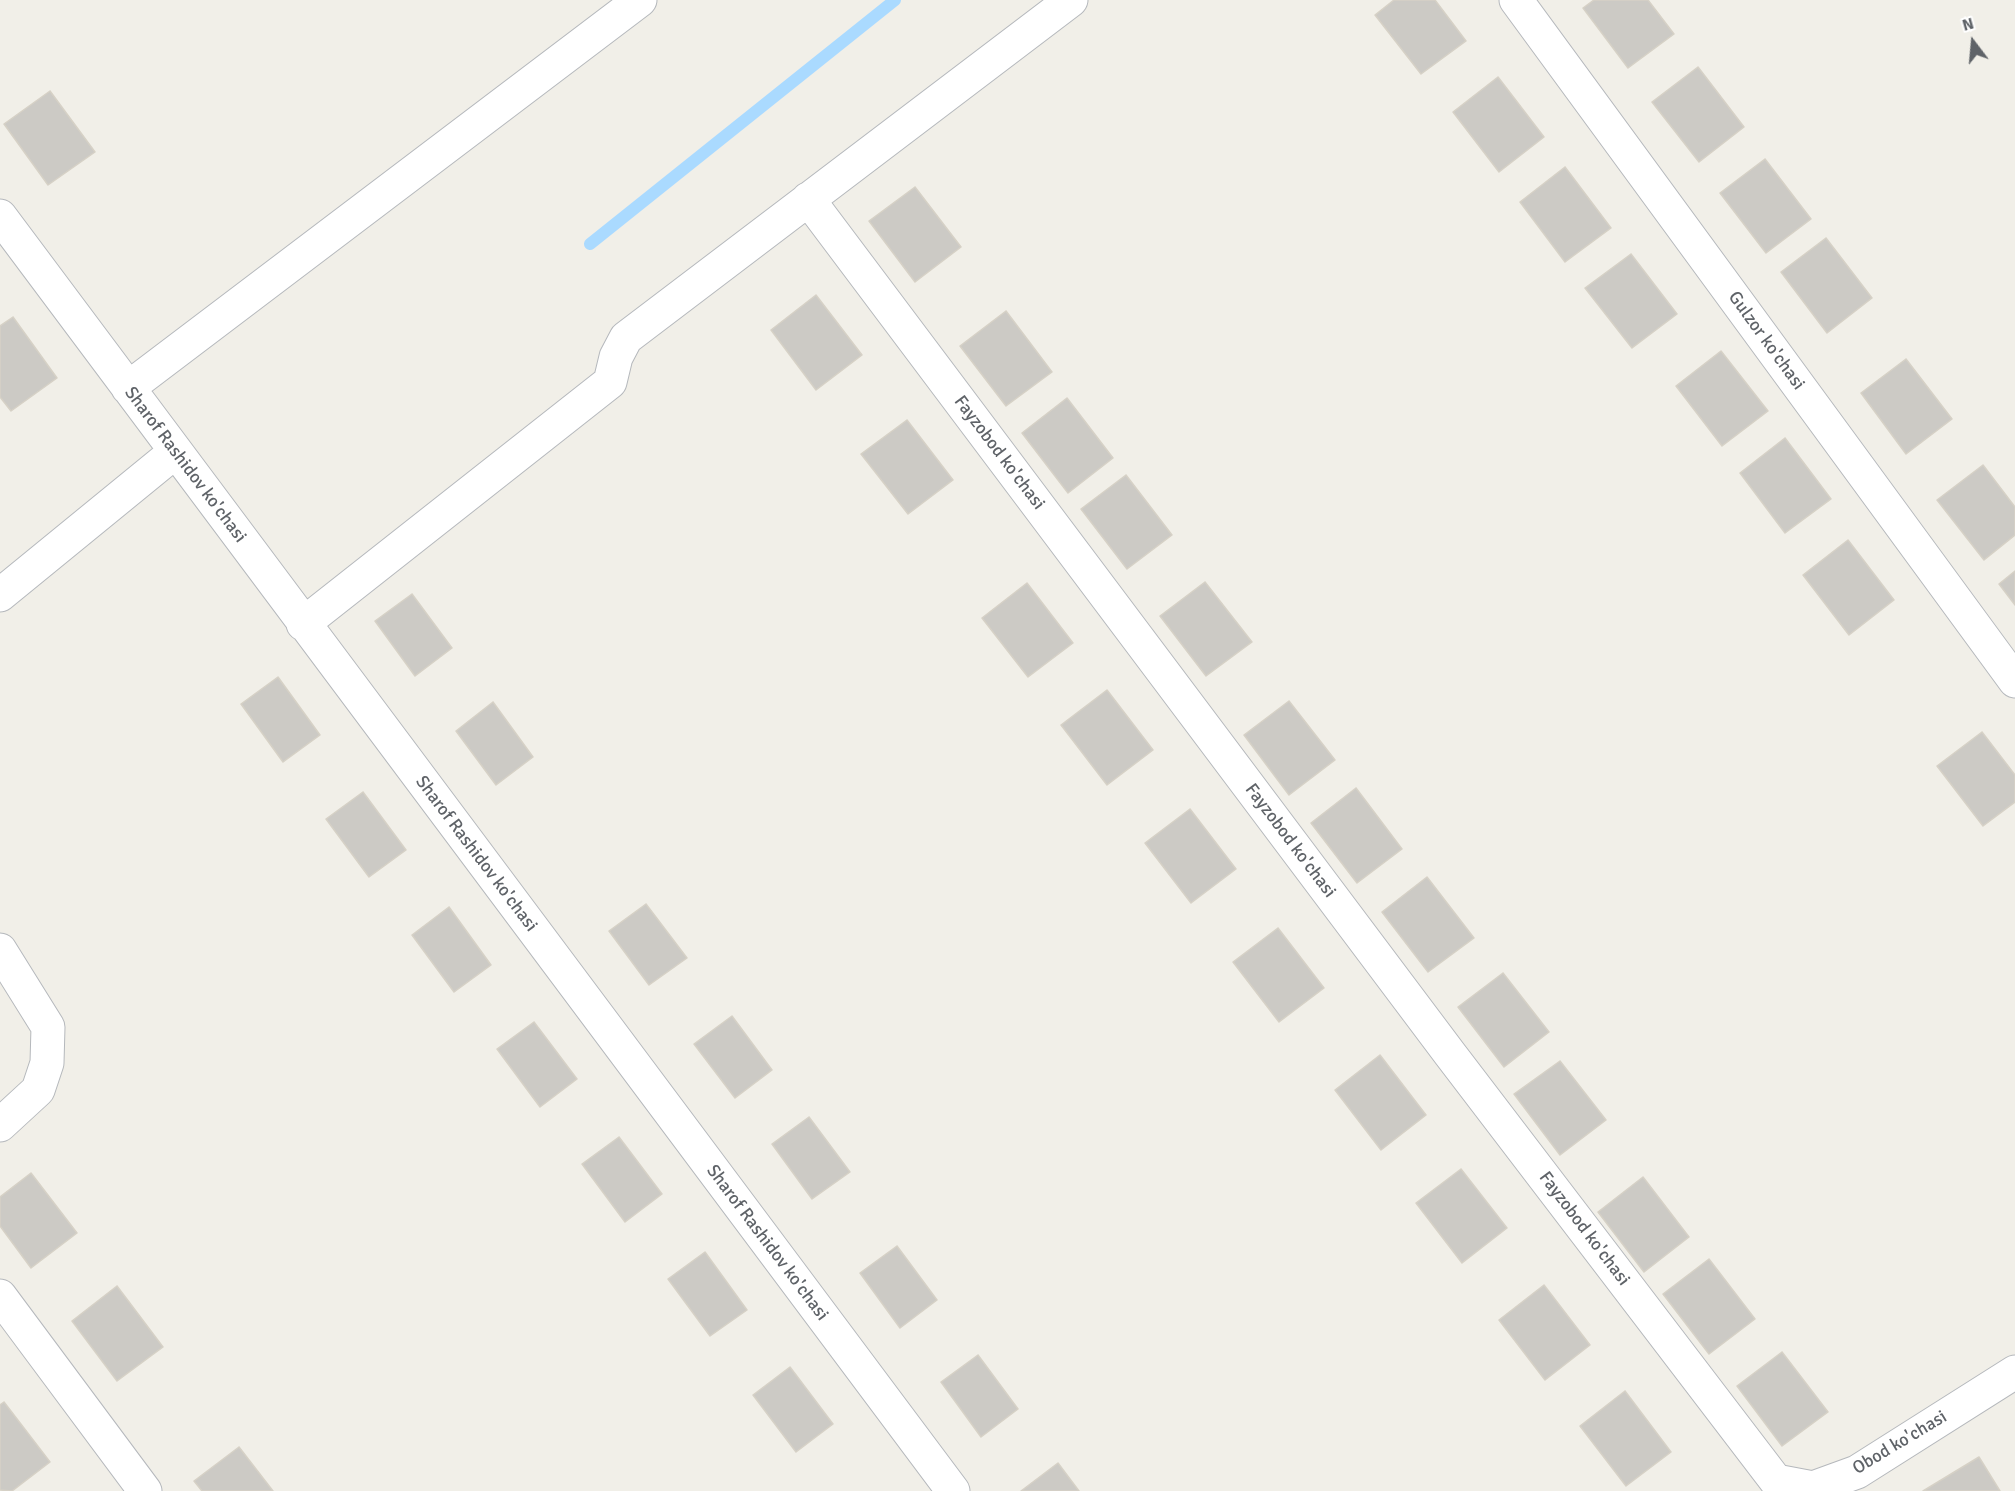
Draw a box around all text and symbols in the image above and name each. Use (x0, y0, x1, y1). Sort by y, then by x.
north arrow (1943, 12, 2003, 72)
text: N (1960, 14, 1976, 36)
street label: Gulzor ko'chasi (1723, 287, 1809, 395)
street label: Sharof Rashidov ko'chasi (119, 383, 251, 547)
street label: Fayzobod ko'chasi (949, 392, 1049, 514)
street label: Sharof Rashidov ko'chasi (410, 772, 542, 936)
street label: Fayzobod ko'chasi (1240, 780, 1340, 902)
street label: Sharof Rashidov ko'chasi (701, 1161, 833, 1325)
street label: Fayzobod ko'chasi (1534, 1168, 1634, 1290)
street label: Obod ko'chasi (1849, 1406, 1951, 1480)

